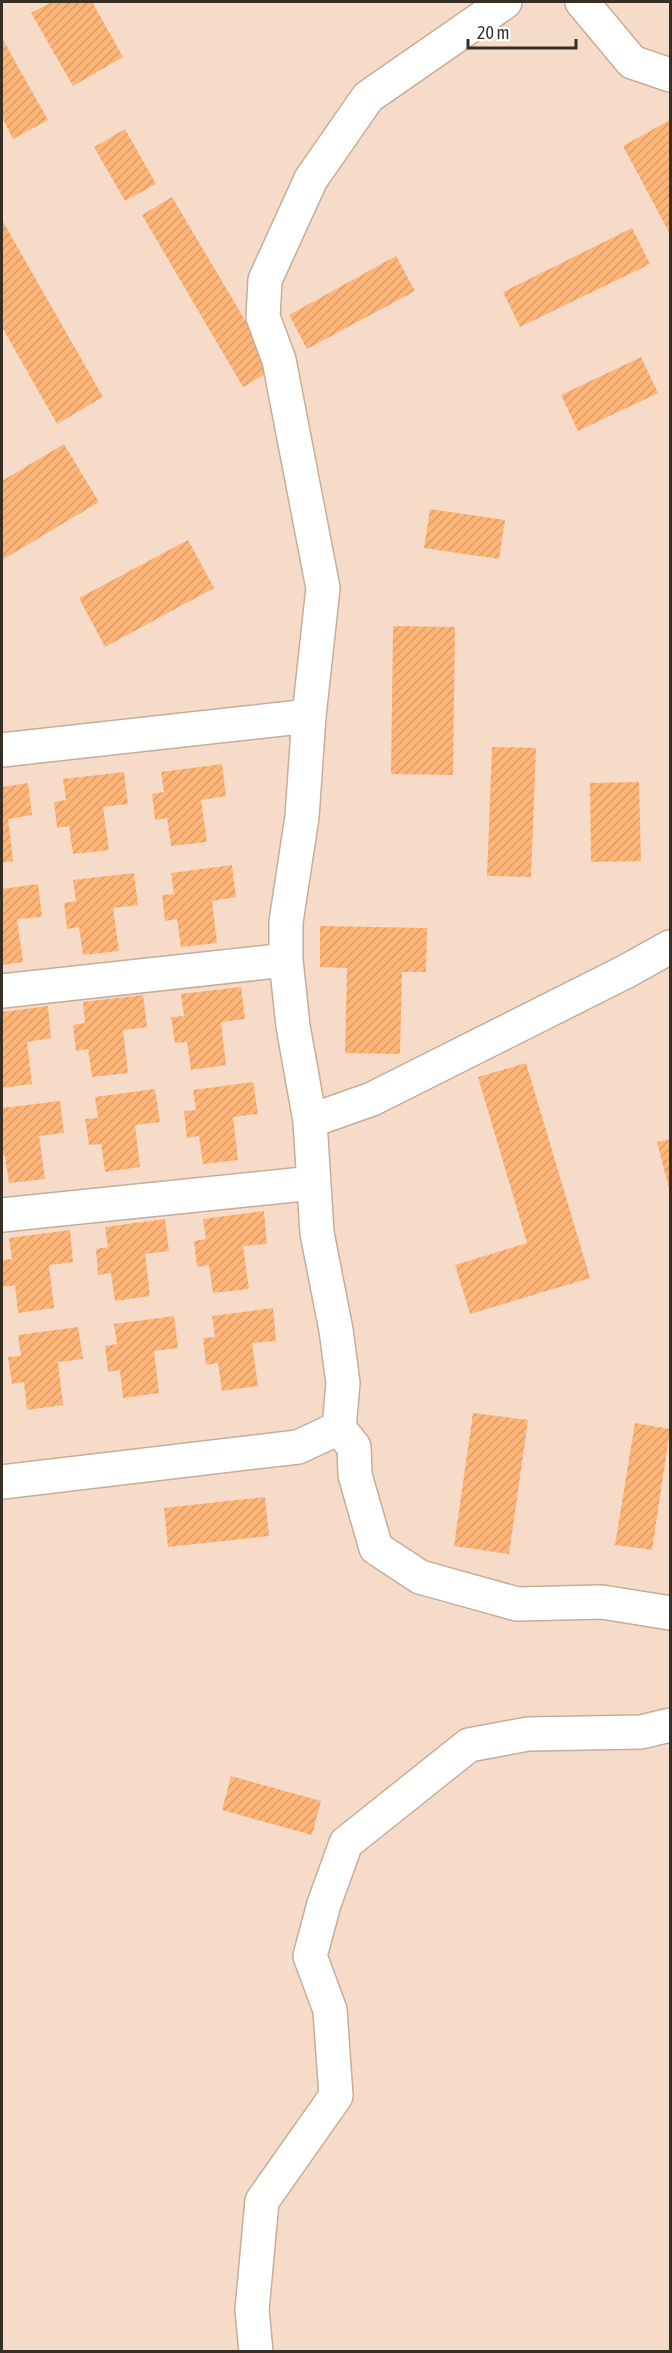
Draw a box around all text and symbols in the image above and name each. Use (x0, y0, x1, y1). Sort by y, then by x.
scale bar (468, 12, 576, 50)
text: 20 m (477, 22, 509, 43)

